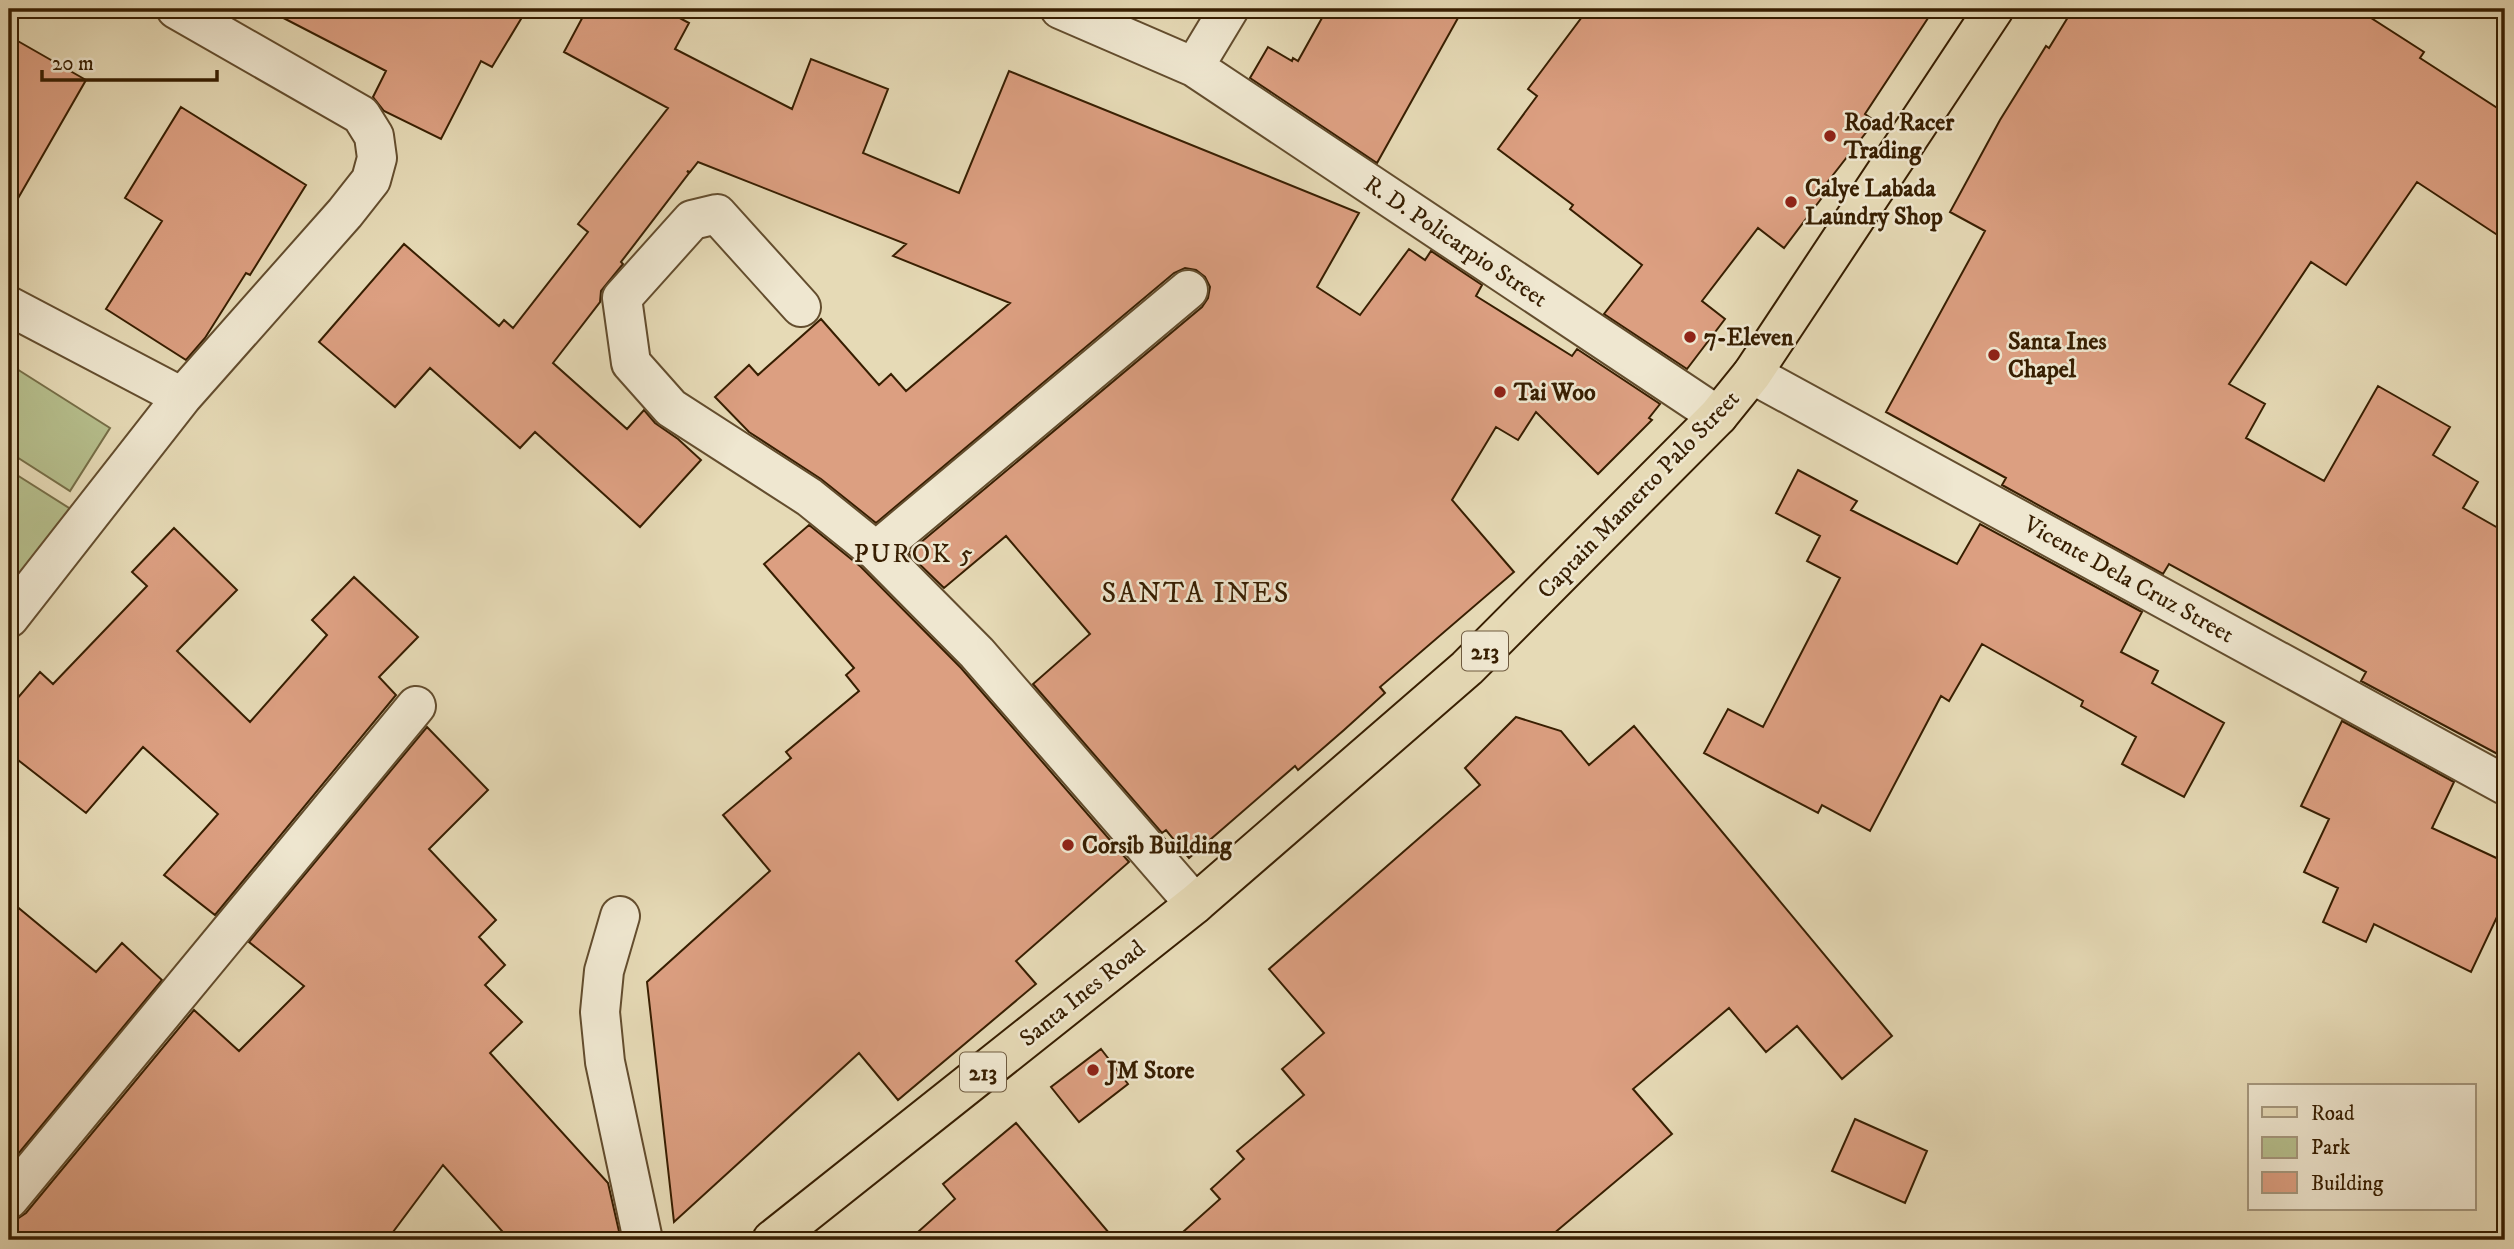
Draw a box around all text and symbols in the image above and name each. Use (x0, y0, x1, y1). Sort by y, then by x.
scale bar (42, 38, 217, 82)
text: 20 m (52, 51, 94, 77)
place label: Road Racer Trading (1843, 108, 1955, 166)
marker: Road Racer Trading (1822, 128, 1838, 144)
street label: R. D. Policarpio Street (1358, 169, 1553, 315)
place label: Calye Labada Laundry Shop (1805, 174, 1943, 232)
marker: Calye Labada Laundry Shop (1783, 194, 1799, 210)
place label: 7-Eleven (1704, 323, 1794, 353)
place label: Santa Ines Chapel (2008, 327, 2107, 385)
marker: 7-Eleven (1682, 329, 1698, 345)
marker: Santa Ines Chapel (1986, 347, 2002, 363)
place label: Tai Woo (1513, 378, 1596, 408)
marker: Tai Woo (1492, 384, 1508, 400)
street label: Captain Mamerto Palo Street (1531, 384, 1746, 605)
street label: Vicente Dela Cruz Street (2017, 509, 2239, 650)
district label: PUROK 5 (853, 538, 975, 571)
district label: SANTA INES (1102, 576, 1290, 611)
road number: 213 (1462, 632, 1508, 670)
place label: Corsib Building (1082, 831, 1233, 861)
marker: Corsib Building (1060, 837, 1076, 853)
street label: Santa Ines Road (1014, 934, 1152, 1054)
road number: 213 (960, 1052, 1006, 1092)
place label: JM Store (1104, 1056, 1195, 1086)
marker: JM Store (1085, 1062, 1101, 1078)
legend (2248, 1084, 2476, 1210)
text: Road (2311, 1101, 2355, 1127)
text: Park (2311, 1135, 2351, 1161)
text: Building (2311, 1171, 2384, 1197)

